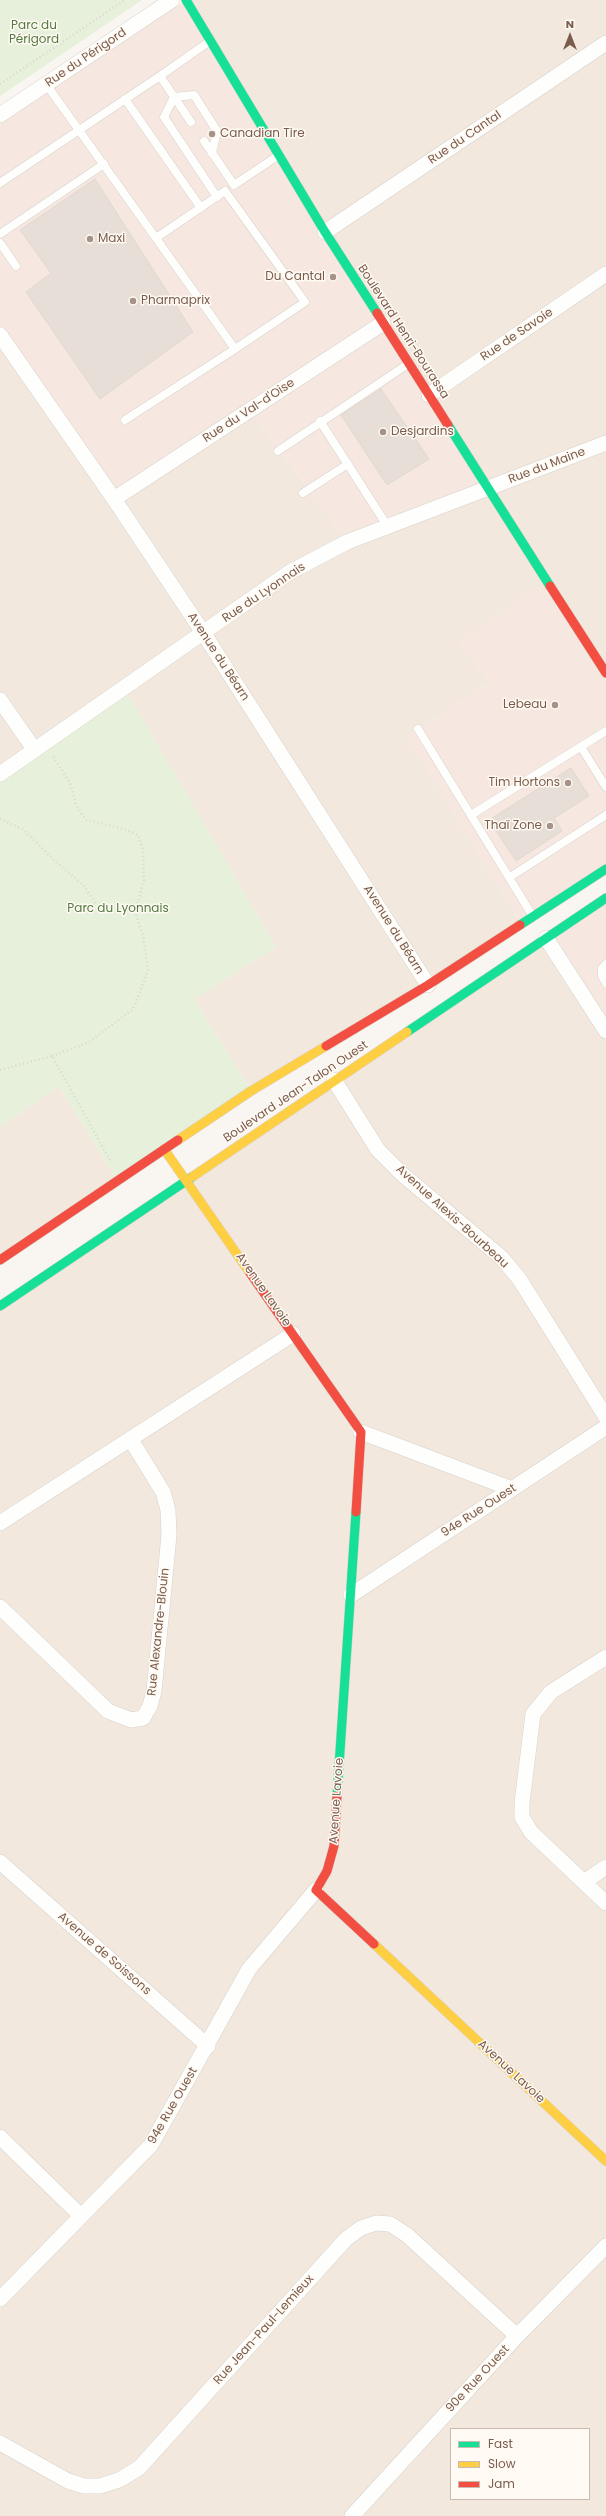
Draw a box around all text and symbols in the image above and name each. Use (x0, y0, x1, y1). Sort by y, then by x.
north arrow (550, 16, 590, 56)
text: N (566, 16, 574, 32)
park label: Parc du Périgord (9, 19, 59, 47)
street label: Rue du Périgord (43, 26, 129, 90)
street label: Rue du Cantal (426, 108, 504, 168)
place label: Canadian Tire (220, 127, 305, 141)
marker: Canadian Tire (207, 129, 217, 139)
place label: Maxi (98, 232, 125, 246)
marker: Maxi (85, 234, 95, 244)
street label: Boulevard Henri-Bourassa (354, 262, 452, 402)
place label: Du Cantal (265, 270, 325, 284)
marker: Du Cantal (328, 272, 338, 282)
place label: Pharmaprix (141, 294, 210, 308)
marker: Pharmaprix (128, 296, 138, 306)
street label: Rue de Savoie (478, 305, 556, 365)
street label: Rue du Val-d'Oise (200, 376, 298, 446)
place label: Desjardins (391, 425, 454, 439)
marker: Desjardins (378, 427, 388, 437)
street label: Rue du Maine (507, 445, 587, 487)
street label: Rue du Lyonnais (220, 560, 308, 626)
street label: Avenue du Béarn (184, 610, 252, 704)
place label: Lebeau (503, 698, 547, 712)
marker: Lebeau (550, 700, 560, 710)
place label: Tim Hortons (489, 776, 560, 790)
marker: Tim Hortons (563, 778, 573, 788)
place label: Thaï Zone (484, 819, 542, 833)
marker: Thaï Zone (545, 821, 555, 831)
street label: Avenue du Béarn (360, 883, 426, 977)
park label: Parc du Lyonnais (67, 902, 169, 916)
street label: Boulevard Jean-Talon Ouest (221, 1038, 371, 1146)
street label: Avenue Alexis-Bourbeau (393, 1163, 511, 1271)
street label: Avenue Lavoie (232, 1250, 294, 1330)
street label: 94e Rue Ouest (439, 1481, 519, 1541)
street label: Rue Alexandre-Blouin (145, 1567, 173, 1697)
street label: Avenue Lavoie (327, 1757, 347, 1845)
street label: Avenue de Soissons (54, 1910, 154, 1998)
street label: Avenue Lavoie (475, 2037, 547, 2107)
street label: 94e Rue Ouest (145, 2065, 201, 2147)
street label: Rue Jean-Paul-Lemieux (211, 2272, 317, 2388)
street label: 90e Rue Ouest (443, 2342, 513, 2416)
legend (450, 2428, 590, 2500)
text: Fast (488, 2435, 513, 2452)
text: Slow (488, 2455, 516, 2472)
text: Jam (488, 2475, 515, 2492)

